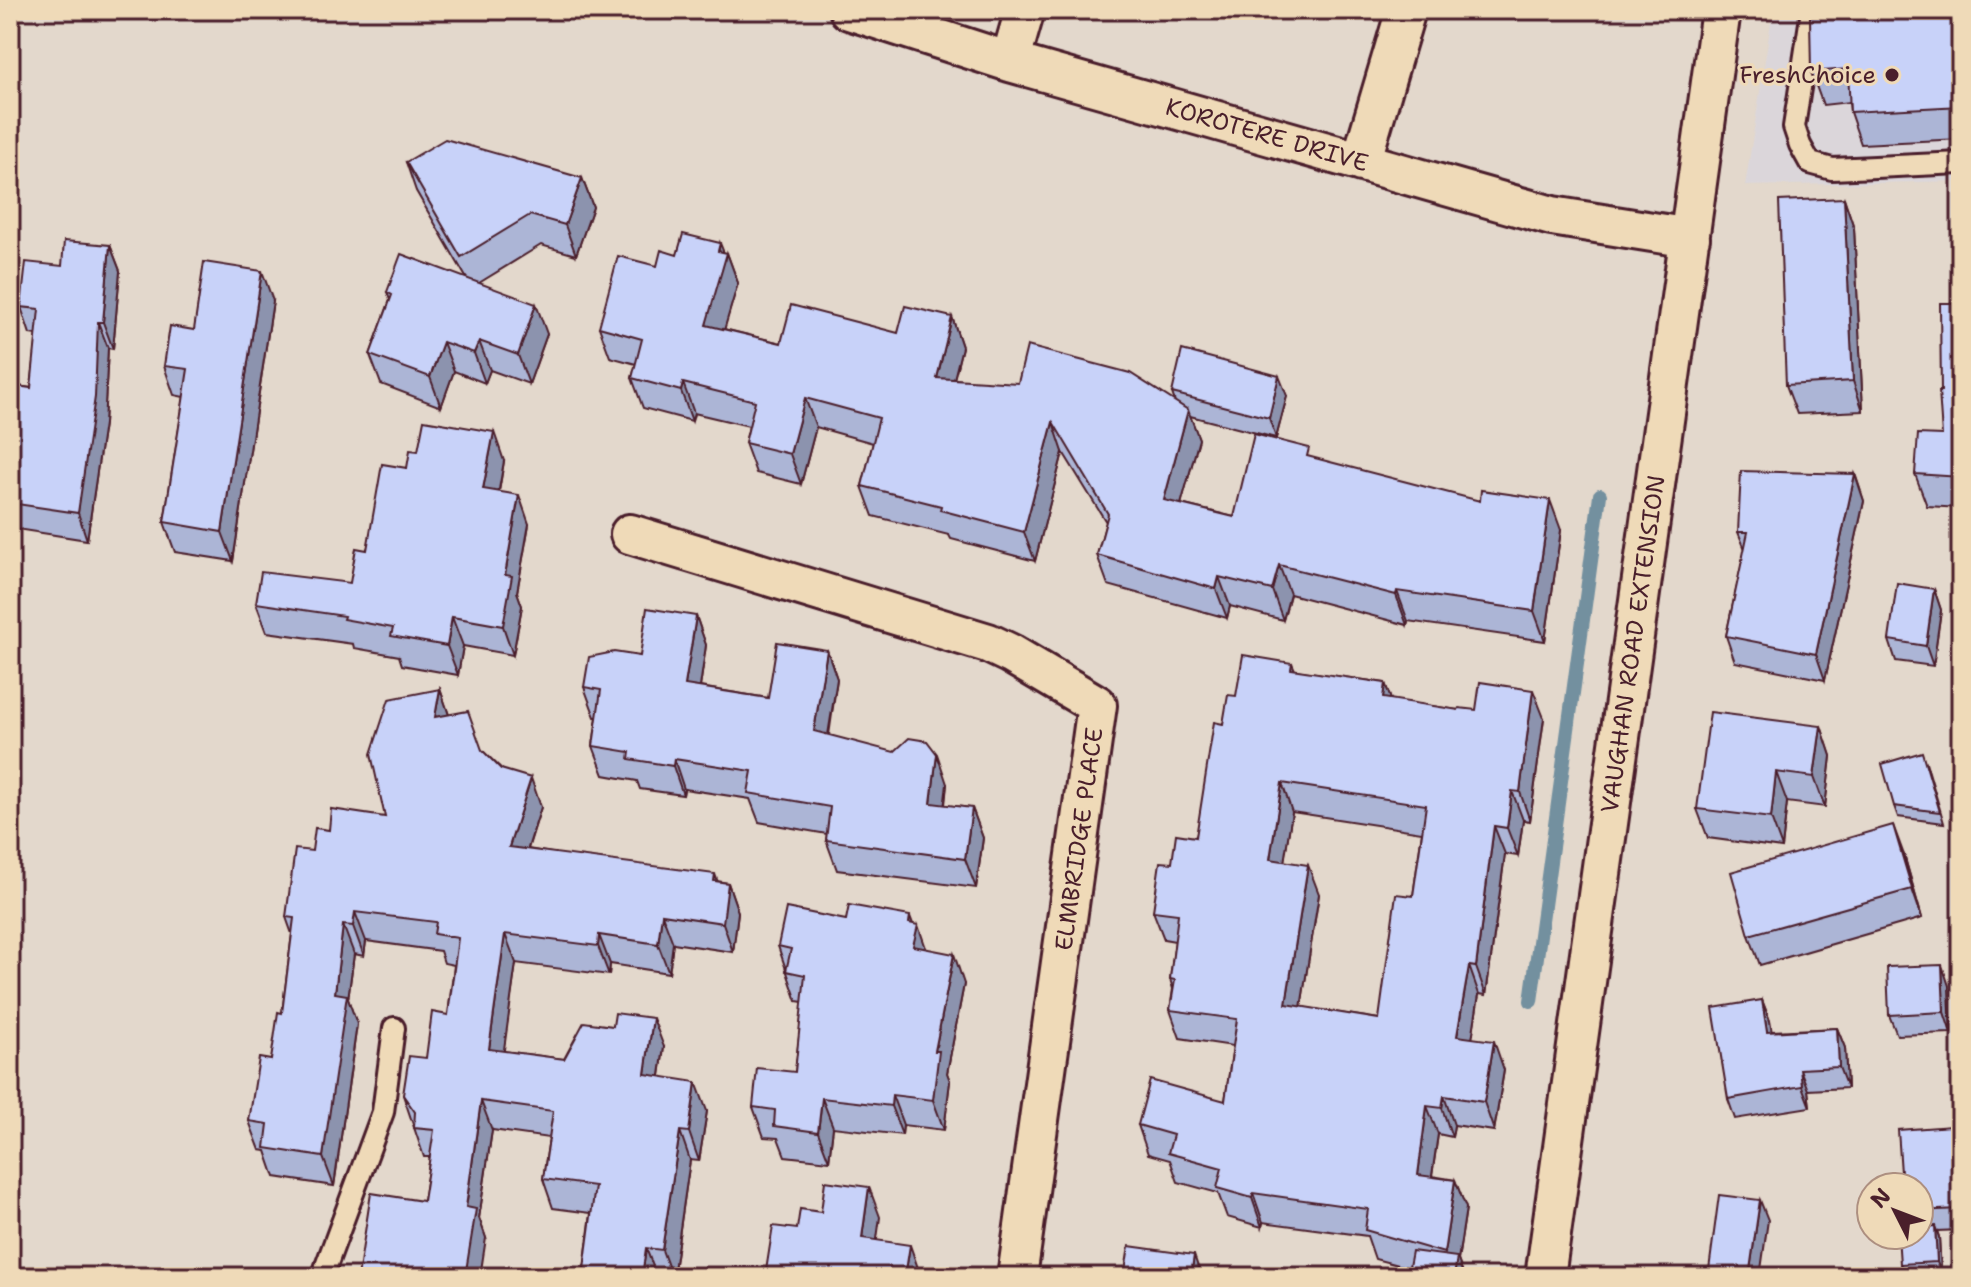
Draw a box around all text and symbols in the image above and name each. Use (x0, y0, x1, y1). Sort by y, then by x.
place label: FreshChoice (1739, 59, 1876, 91)
marker: FreshChoice (1883, 66, 1901, 84)
street label: KOROTERE DRIVE (1162, 91, 1372, 179)
street label: VAUGHAN ROAD EXTENSION (1593, 473, 1673, 815)
street label: ELMBRIDGE PLACE (1047, 725, 1111, 953)
north arrow (1855, 1171, 1935, 1251)
text: N (1864, 1182, 1897, 1214)

